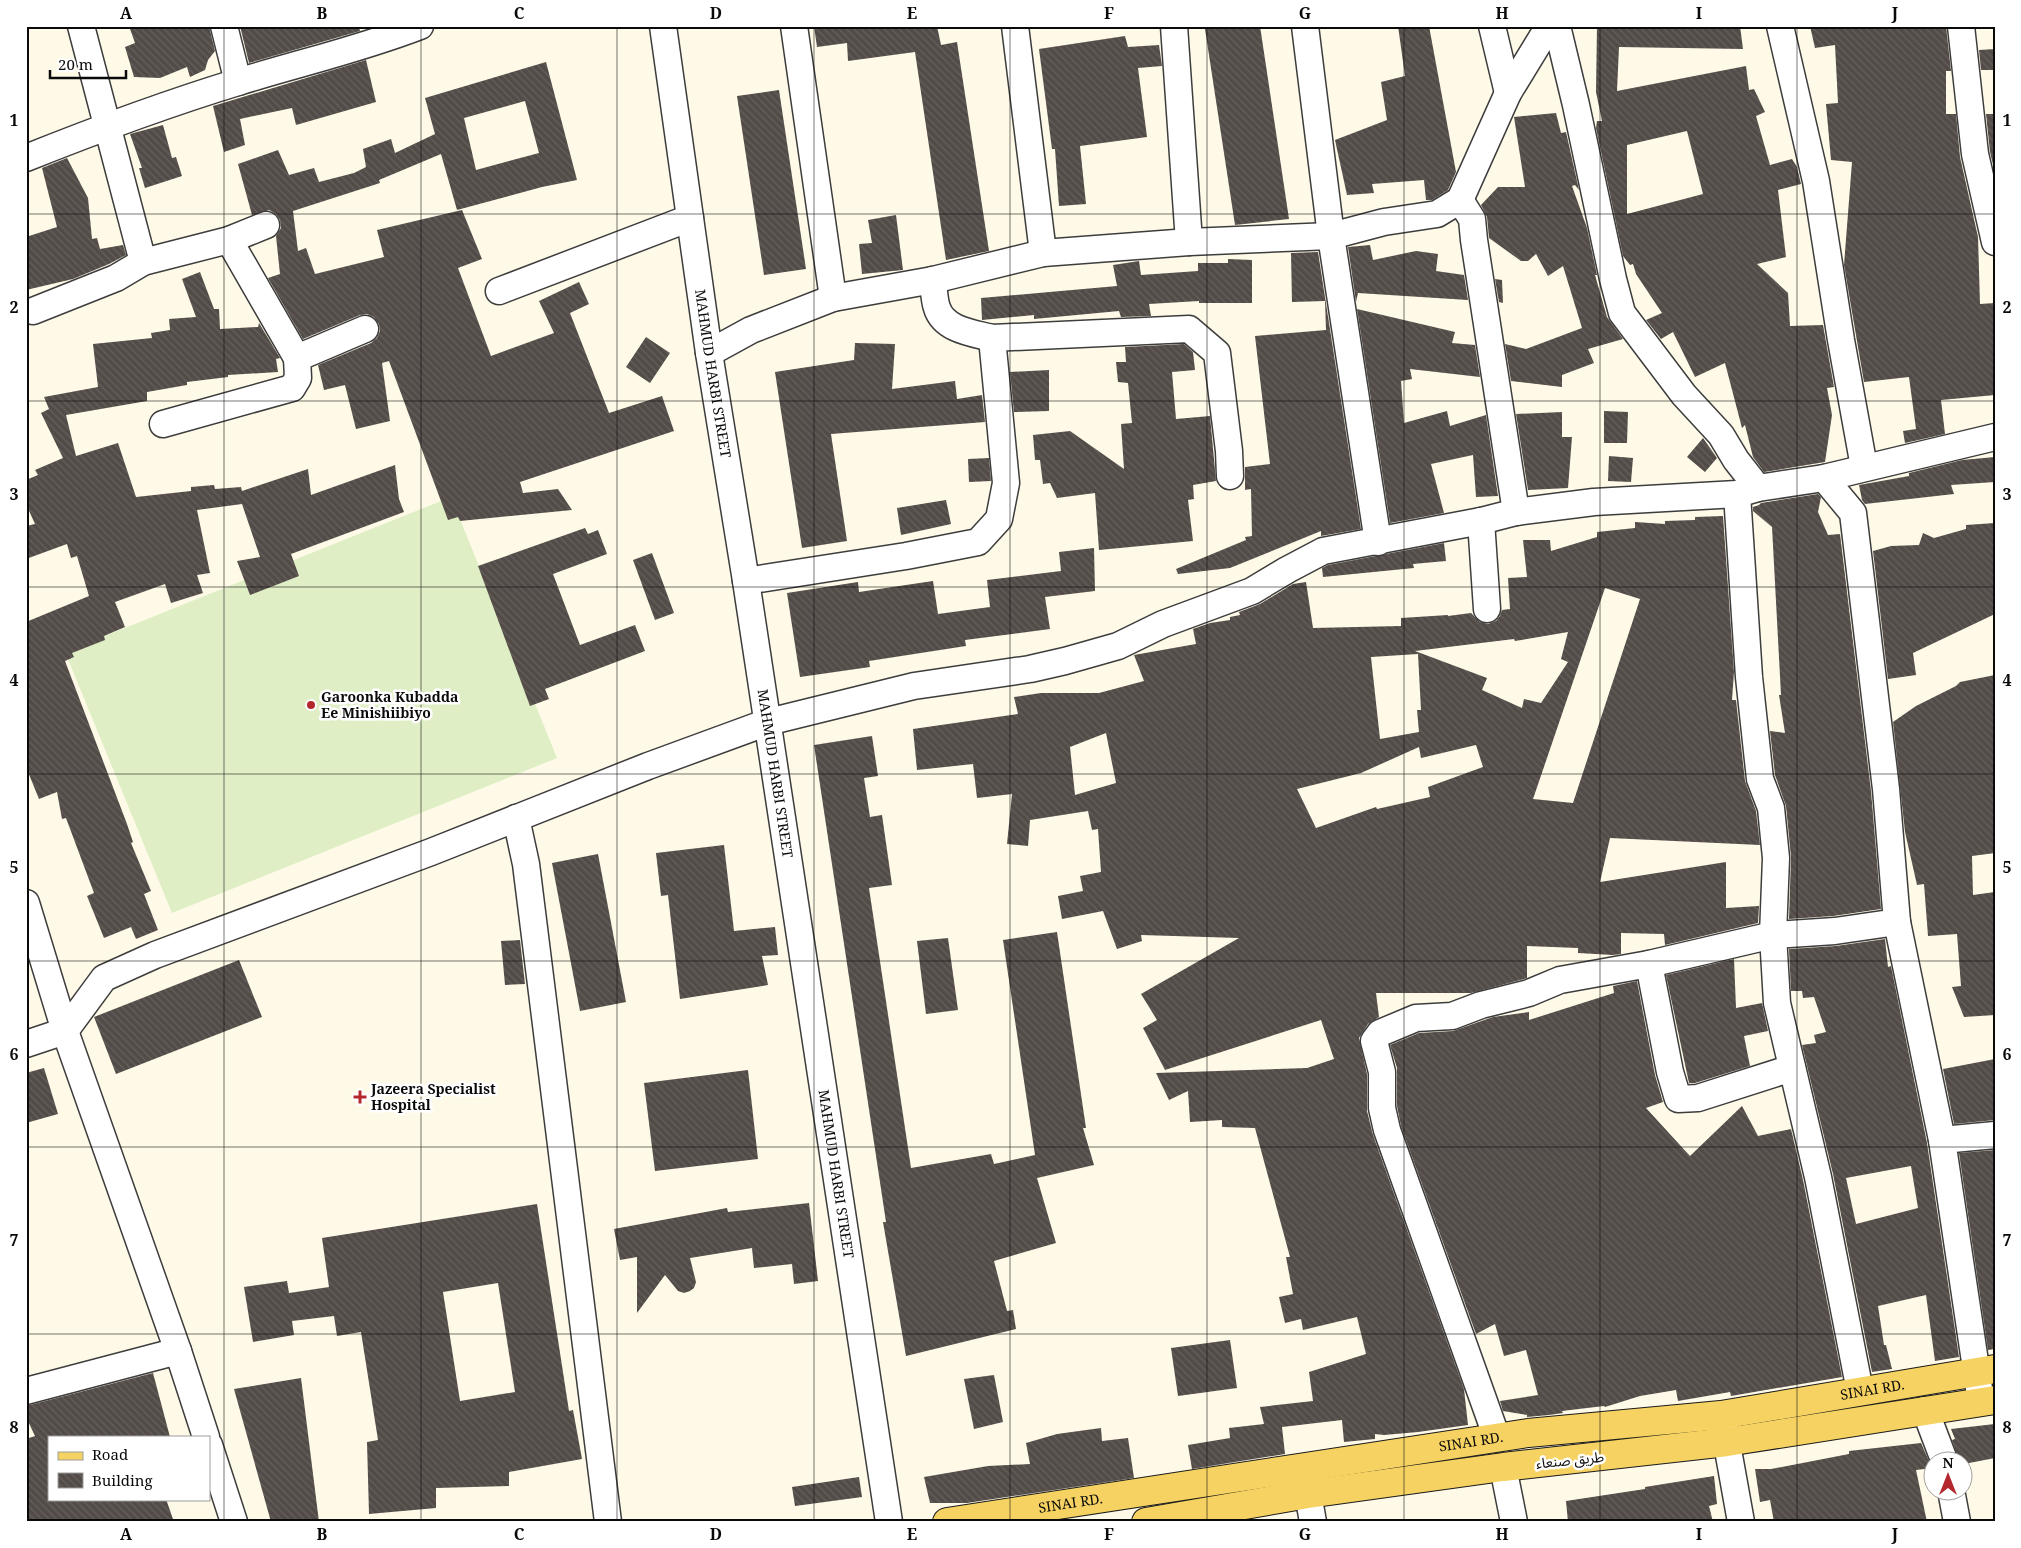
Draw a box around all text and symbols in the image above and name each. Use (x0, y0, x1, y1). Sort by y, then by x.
text: A (120, 2, 133, 24)
text: B (317, 2, 328, 24)
text: C (514, 2, 525, 24)
text: D (710, 2, 722, 24)
text: E (907, 2, 917, 24)
text: F (1104, 2, 1114, 24)
text: G (1299, 2, 1311, 24)
text: H (1495, 2, 1509, 24)
text: I (1696, 2, 1702, 24)
text: J (1891, 2, 1899, 24)
scale bar (50, 48, 126, 80)
text: 20 m (58, 54, 93, 74)
text: 1 (9, 109, 19, 131)
text: 1 (2002, 109, 2012, 131)
street label: MAHMUD HARBI STREET (691, 288, 736, 459)
text: 2 (9, 296, 19, 318)
text: 2 (2002, 296, 2012, 318)
text: 3 (9, 483, 19, 505)
text: 3 (2002, 483, 2012, 505)
text: 4 (9, 669, 19, 691)
text: 4 (2002, 669, 2012, 691)
place label: Garoonka Kubadda Ee Minishiibiyo (321, 687, 458, 722)
street label: MAHMUD HARBI STREET (754, 688, 798, 860)
marker: Garoonka Kubadda Ee Minishiibiyo (305, 699, 317, 711)
text: 5 (9, 856, 19, 878)
text: 5 (2002, 856, 2012, 878)
text: 6 (9, 1043, 19, 1065)
text: 6 (2002, 1043, 2012, 1065)
place label: Jazeera Specialist Hospital (370, 1079, 496, 1114)
street label: MAHMUD HARBI STREET (814, 1088, 859, 1260)
marker: Jazeera Specialist Hospital (353, 1090, 367, 1104)
text: 7 (9, 1229, 19, 1251)
text: 7 (2002, 1229, 2012, 1251)
street label: SINAI RD. (1839, 1374, 1906, 1404)
text: 8 (9, 1416, 19, 1438)
text: 8 (2002, 1416, 2012, 1438)
street label: SINAI RD. (1437, 1427, 1504, 1456)
legend (48, 1436, 210, 1500)
text: Road (92, 1444, 128, 1464)
street label: طريق صنعاء (1535, 1446, 1605, 1474)
north arrow (1924, 1450, 1974, 1500)
text: N (1942, 1453, 1954, 1472)
text: Building (92, 1470, 153, 1490)
street label: SINAI RD. (1037, 1488, 1104, 1517)
text: A (120, 1523, 133, 1545)
text: B (317, 1523, 328, 1545)
text: C (514, 1523, 525, 1545)
text: D (710, 1523, 722, 1545)
text: E (907, 1523, 917, 1545)
text: F (1104, 1523, 1114, 1545)
text: G (1299, 1523, 1311, 1545)
text: H (1495, 1523, 1509, 1545)
text: I (1696, 1523, 1702, 1545)
text: J (1891, 1523, 1899, 1545)

